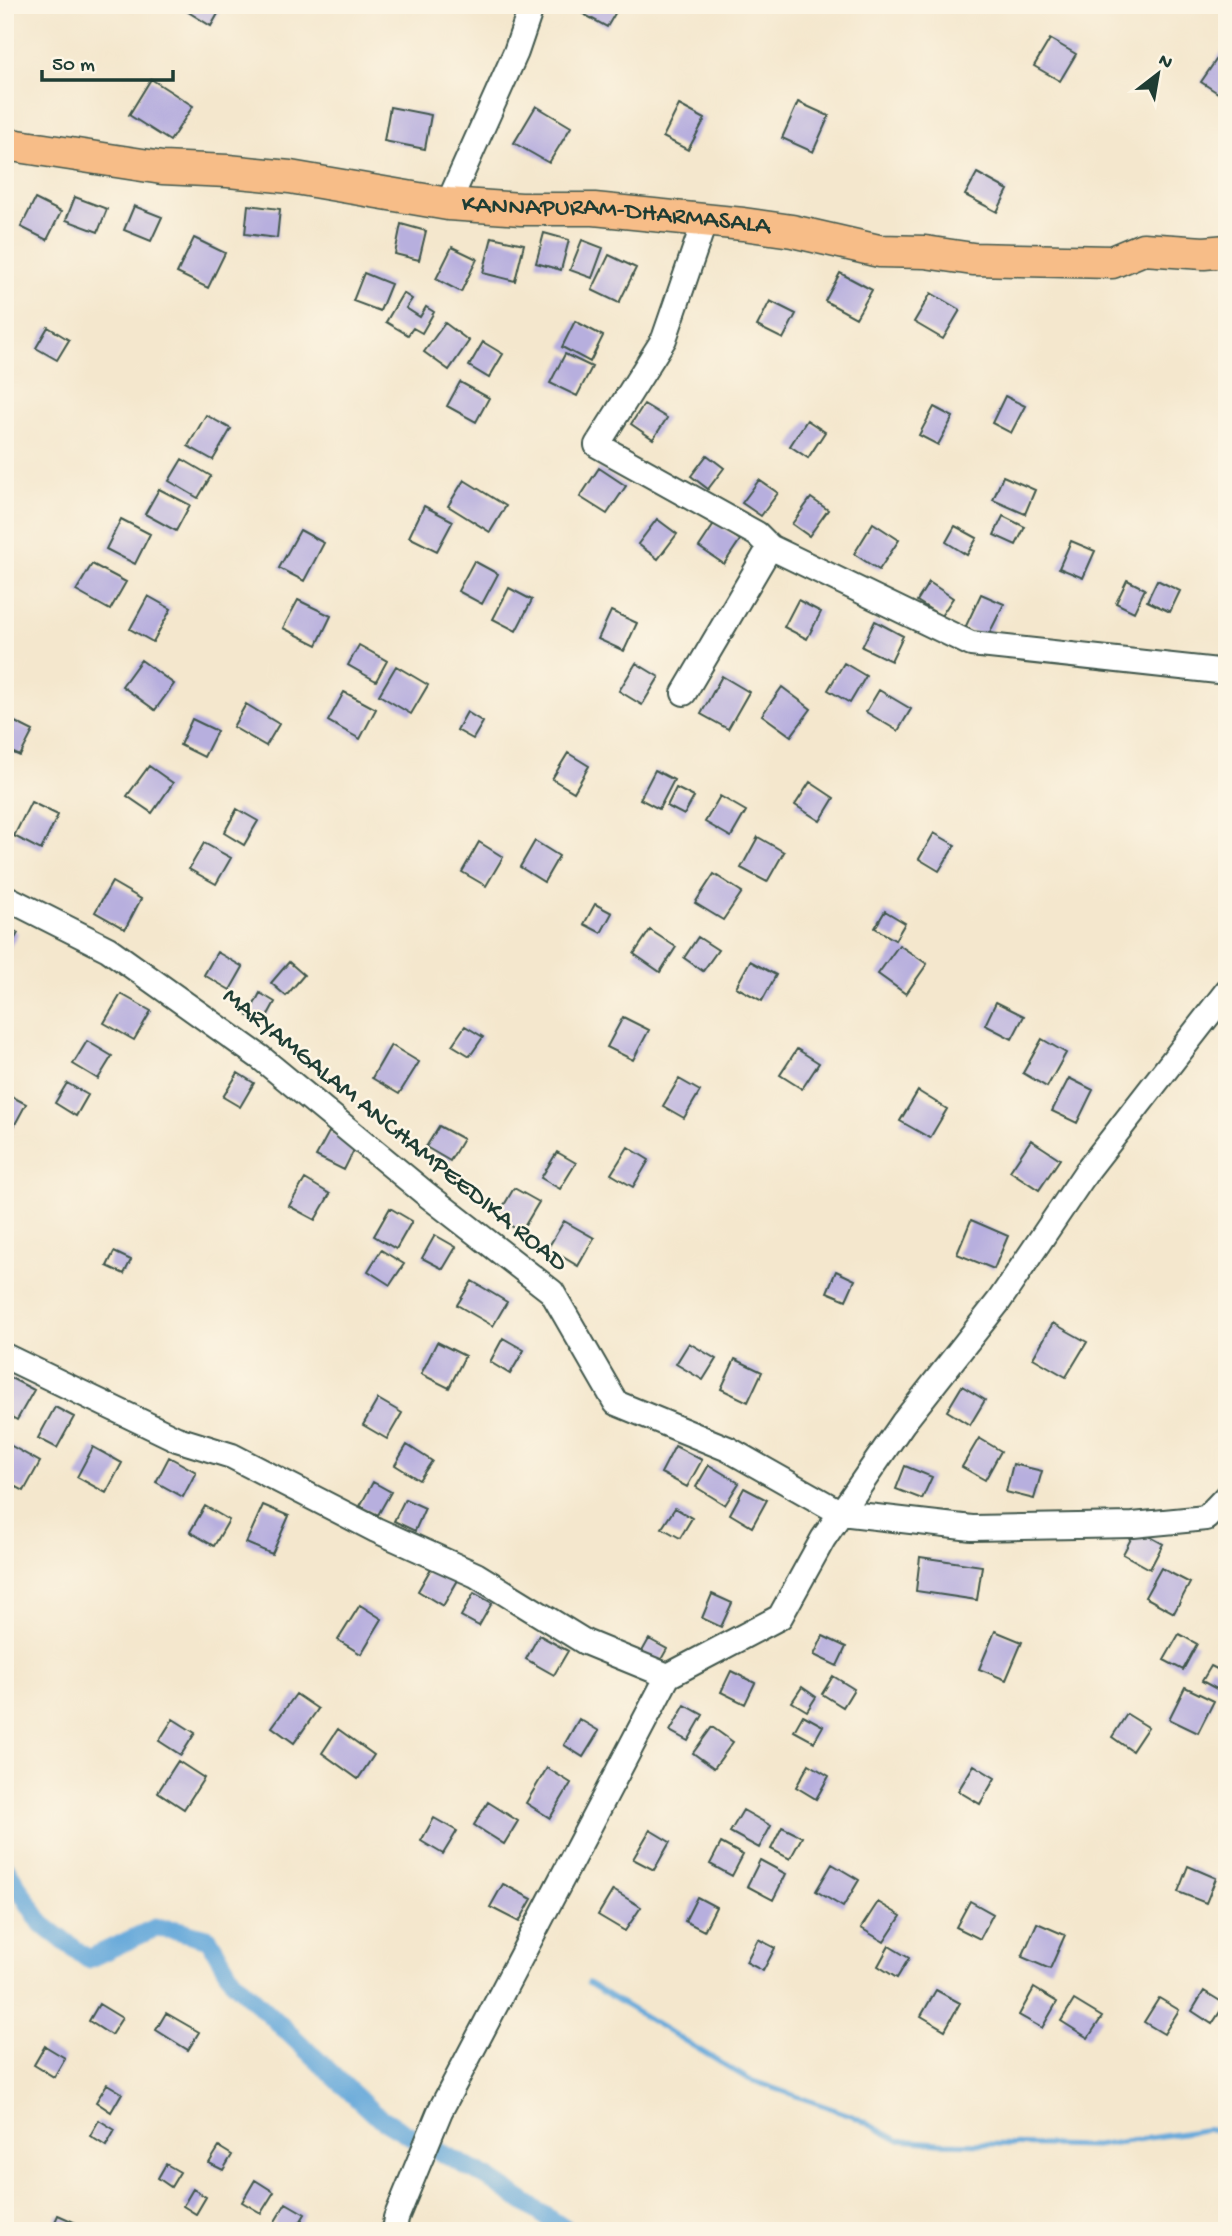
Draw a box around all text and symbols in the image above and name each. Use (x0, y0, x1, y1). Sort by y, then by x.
scale bar (42, 38, 173, 82)
north arrow (1124, 38, 1194, 108)
text: N (1154, 49, 1176, 75)
text: 50 m (52, 54, 95, 79)
street label: KANNAPURAM-DHARMASALA (460, 189, 774, 243)
street label: MARYAMGALAM ANCHAMPEEDIKA ROAD (215, 982, 573, 1280)

